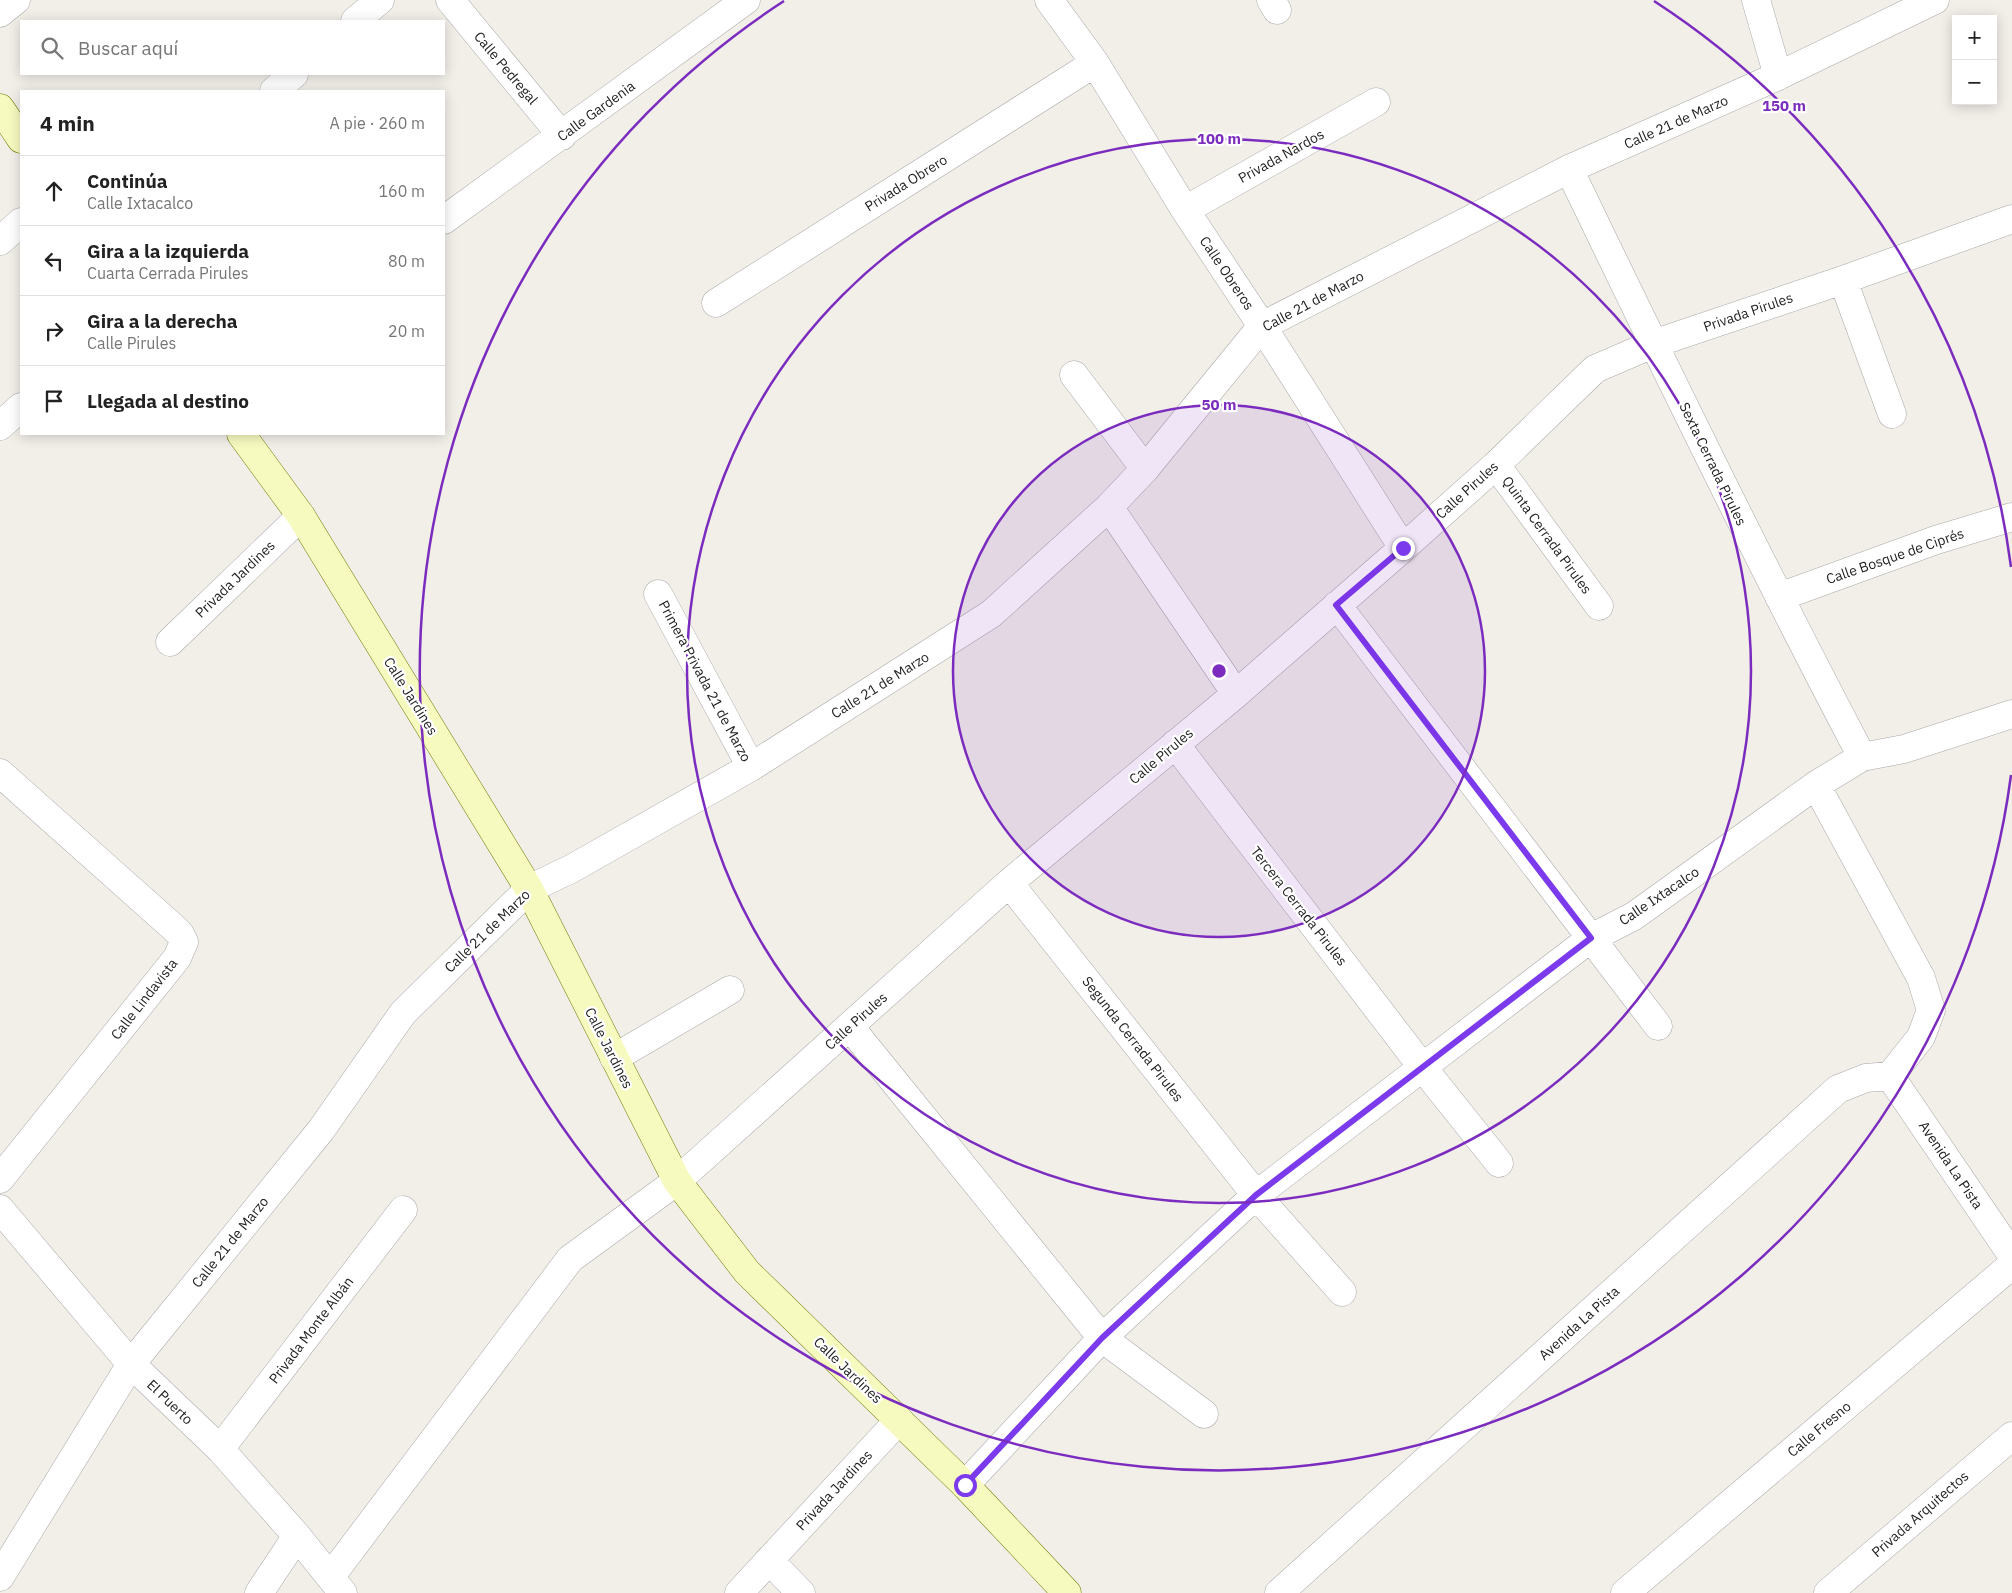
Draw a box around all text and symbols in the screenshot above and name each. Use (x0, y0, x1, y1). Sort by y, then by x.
map controls (1952, 15, 1997, 105)
button: + (1952, 15, 1997, 60)
search box (20, 20, 445, 75)
street label: Calle Pedregal (470, 28, 542, 108)
icon: search (38, 34, 66, 62)
text: Buscar aquí (78, 36, 178, 60)
button: − (1952, 60, 1997, 105)
street label: Calle Gardenia (554, 76, 639, 145)
street label: Calle 21 de Marzo (1621, 91, 1731, 153)
text: 150 m (1762, 96, 1806, 115)
text: 4 min (40, 109, 95, 137)
text: A pie · 260 m (330, 113, 425, 133)
street label: Privada Nardos (1235, 125, 1327, 187)
text: 100 m (1197, 129, 1241, 148)
street label: Privada Obrero (861, 150, 951, 215)
text: Continúa (87, 169, 168, 193)
icon: ahead (40, 177, 68, 205)
text: 160 m (378, 181, 425, 201)
text: Calle Ixtacalco (87, 193, 193, 213)
street label: Calle Obreros (1196, 233, 1258, 314)
text: Gira a la izquierda (87, 239, 249, 263)
icon: left (40, 247, 68, 275)
text: 80 m (388, 251, 425, 271)
text: Cuarta Cerrada Pirules (87, 263, 249, 283)
street label: Calle 21 de Marzo (1259, 267, 1367, 335)
street label: Privada Pirules (1701, 288, 1795, 336)
text: Gira a la derecha (87, 309, 238, 333)
icon: right (40, 317, 68, 345)
text: 20 m (388, 321, 425, 341)
text: Calle Pirules (87, 333, 176, 353)
icon: arrive (40, 387, 68, 415)
text: Llegada al destino (87, 389, 249, 413)
text: 50 m (1202, 395, 1236, 414)
street label: Sexta Cerrada Pirules (1675, 399, 1751, 529)
street label: Calle Pirules (1432, 457, 1502, 523)
street label: Quinta Cerrada Pirules (1498, 473, 1596, 598)
street label: Calle Bosque de Ciprés (1824, 524, 1966, 588)
street label: Privada Jardines (191, 536, 279, 622)
route end (1392, 537, 1415, 560)
street label: Primera Privada 21 de Marzo (655, 597, 755, 765)
street label: Calle 21 de Marzo (828, 648, 932, 722)
street label: Calle Jardines (380, 654, 442, 738)
centre of rings (1210, 662, 1228, 680)
street label: Calle Pirules (1125, 724, 1197, 788)
street label: Tercera Cerrada Pirules (1247, 843, 1351, 969)
street label: Calle Ixtacalco (1615, 862, 1703, 929)
street label: Calle 21 de Marzo (440, 885, 534, 976)
street label: Calle Lindavista (107, 954, 182, 1043)
street label: Segunda Cerrada Pirules (1078, 973, 1188, 1105)
street label: Calle Pirules (821, 988, 891, 1054)
street label: Calle Jardines (581, 1005, 637, 1092)
street label: Avenida La Pista (1915, 1118, 1987, 1213)
street label: Calle 21 de Marzo (188, 1193, 272, 1291)
street label: Privada Monte Albán (265, 1273, 357, 1387)
street label: Avenida La Pista (1535, 1282, 1623, 1364)
street label: Calle Jardines (810, 1333, 886, 1407)
street label: El Puerto (143, 1376, 197, 1428)
street label: Calle Fresno (1783, 1397, 1855, 1461)
street label: Privada Jardines (792, 1446, 876, 1534)
street label: Privada Arquitectos (1868, 1467, 1972, 1561)
route start (954, 1474, 977, 1497)

